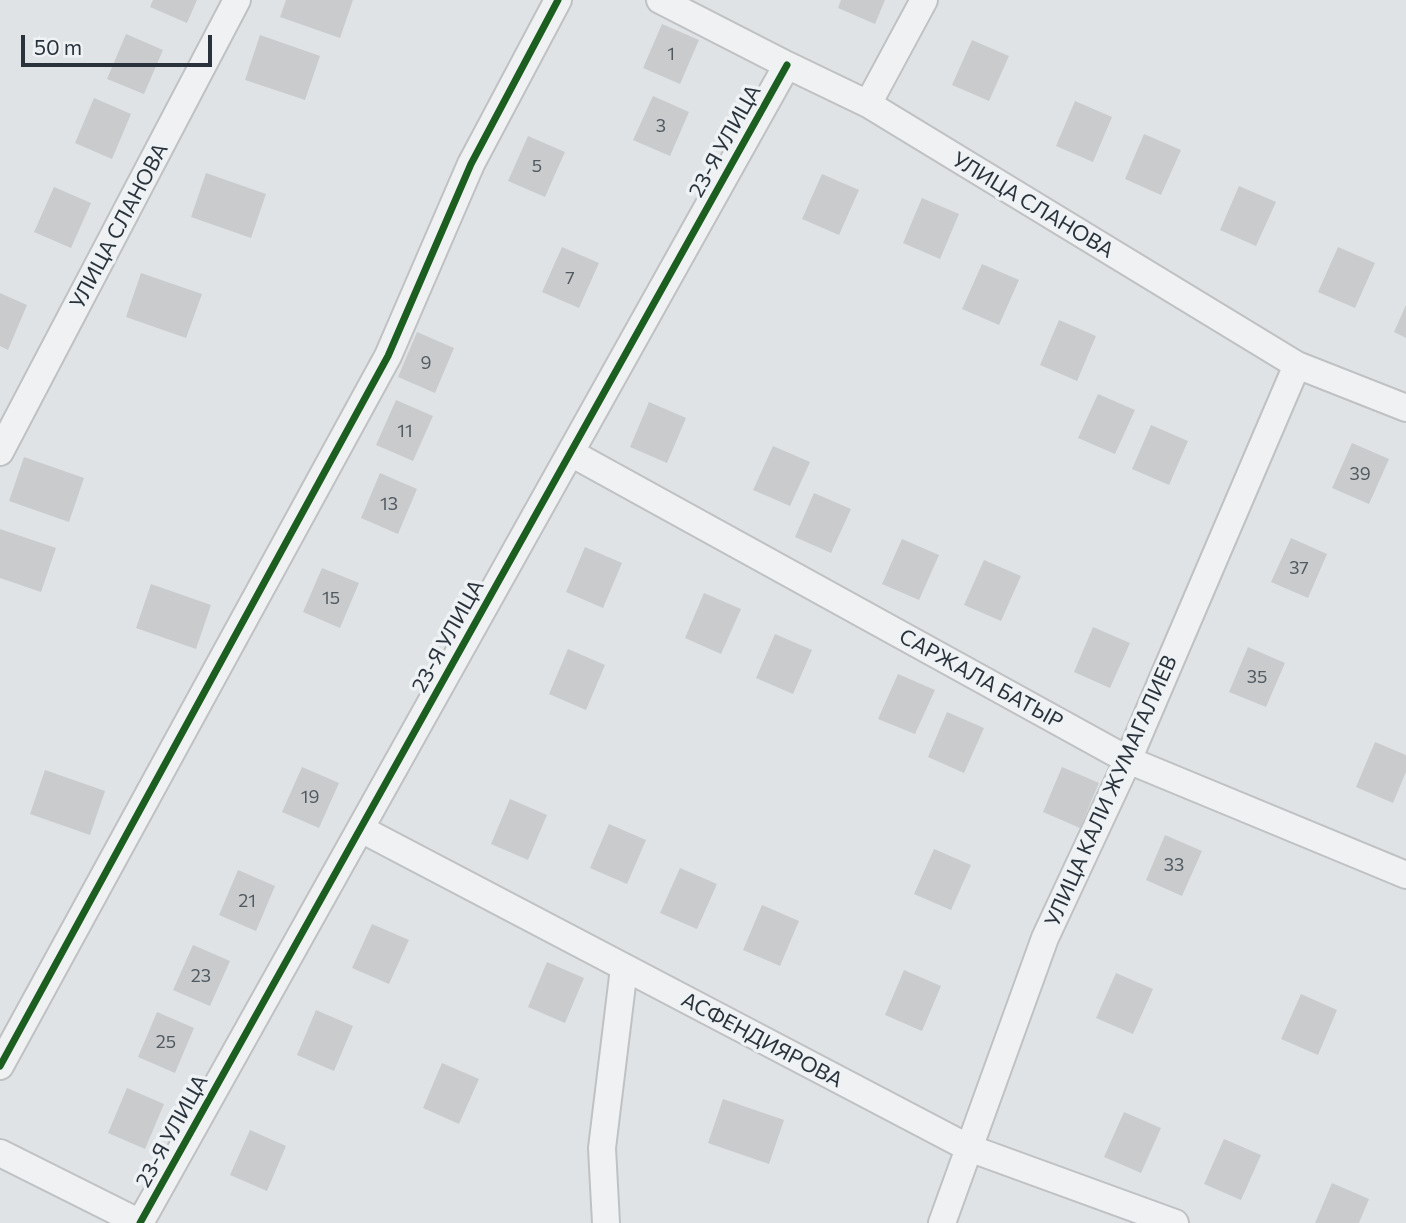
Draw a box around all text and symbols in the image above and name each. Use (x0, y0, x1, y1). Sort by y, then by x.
scale bar (24, 21, 215, 65)
text: 50 m (34, 34, 82, 59)
house number: 1 (667, 43, 675, 65)
street label: 23-Я УЛИЦА (684, 80, 766, 202)
house number: 3 (656, 115, 666, 137)
street label: УЛИЦА СЛАНОВА (65, 139, 173, 313)
street label: УЛИЦА СЛАНОВА (948, 147, 1118, 263)
house number: 5 (532, 155, 542, 177)
house number: 7 (565, 267, 575, 289)
house number: 9 (421, 352, 431, 374)
house number: 11 (397, 420, 413, 442)
house number: 39 (1349, 463, 1371, 485)
house number: 13 (380, 493, 398, 515)
house number: 37 (1289, 557, 1309, 579)
street label: 23-Я УЛИЦА (407, 575, 489, 697)
house number: 15 (322, 587, 340, 609)
street label: САРЖАЛА БАТЫР (895, 624, 1067, 734)
street label: УЛИЦА КАЛИ ЖУМАГАЛИЕВ (1040, 652, 1182, 930)
house number: 35 (1247, 666, 1267, 688)
house number: 19 (301, 786, 319, 808)
house number: 33 (1164, 854, 1184, 876)
house number: 21 (238, 890, 256, 912)
house number: 23 (191, 965, 211, 987)
street label: АСФЕНДИЯРОВА (677, 987, 847, 1093)
house number: 25 (156, 1031, 176, 1053)
street label: 23-Я УЛИЦА (131, 1070, 213, 1192)

